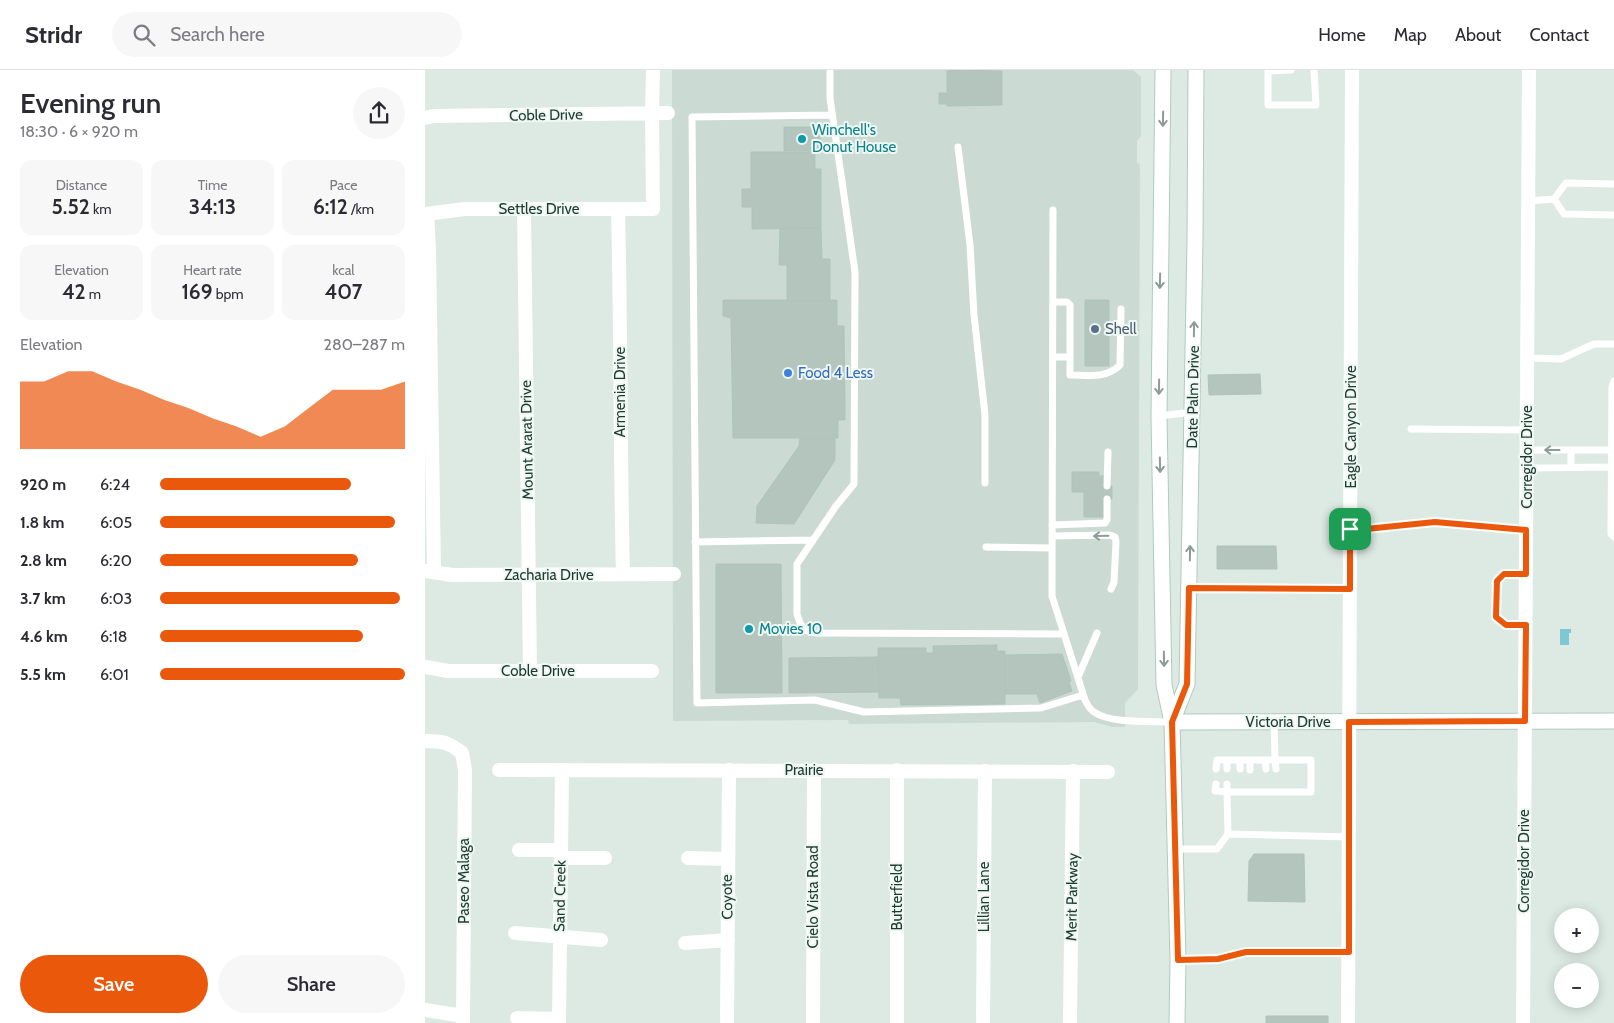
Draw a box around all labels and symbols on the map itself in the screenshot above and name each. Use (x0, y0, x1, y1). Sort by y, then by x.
street label: Coble Drive (509, 105, 583, 125)
one-way arrow (1158, 110, 1167, 126)
place label: Winchell's Donut House (812, 121, 896, 156)
marker: Winchell's Donut House (796, 133, 808, 145)
street label: Settles Drive (499, 200, 580, 218)
one-way arrow (1156, 273, 1165, 289)
place label: Shell (1105, 320, 1137, 338)
one-way arrow (1189, 321, 1199, 337)
marker: Shell (1089, 323, 1101, 335)
street label: Date Palm Drive (1183, 345, 1203, 449)
street label: Armenia Drive (611, 346, 629, 437)
place label: Food 4 Less (798, 364, 873, 382)
street label: Eagle Canyon Drive (1342, 365, 1360, 489)
marker: Food 4 Less (782, 367, 794, 379)
one-way arrow (1154, 379, 1164, 395)
street label: Mount Ararat Drive (517, 380, 537, 500)
street label: Corregidor Drive (1518, 405, 1536, 509)
one-way arrow (1544, 445, 1560, 455)
one-way arrow (1155, 456, 1165, 472)
pin (1329, 508, 1371, 550)
one-way arrow (1094, 531, 1110, 540)
one-way arrow (1185, 546, 1194, 562)
street label: Zacharia Drive (504, 566, 594, 584)
place label: Movies 10 (759, 620, 822, 638)
marker: Movies 10 (743, 623, 755, 635)
one-way arrow (1159, 650, 1169, 667)
street label: Coble Drive (501, 662, 575, 680)
street label: Victoria Drive (1245, 713, 1331, 731)
street label: Prairie (784, 761, 824, 779)
street label: Corregidor Drive (1515, 809, 1533, 913)
street label: Paseo Malaga (455, 837, 473, 924)
street label: Cielo Vista Road (804, 845, 822, 949)
street label: Merit Parkway (1062, 852, 1082, 941)
street label: Sand Creek (550, 860, 570, 932)
street label: Lillian Lane (975, 861, 993, 932)
street label: Butterfield (888, 864, 906, 930)
street label: Coyote (718, 874, 736, 920)

